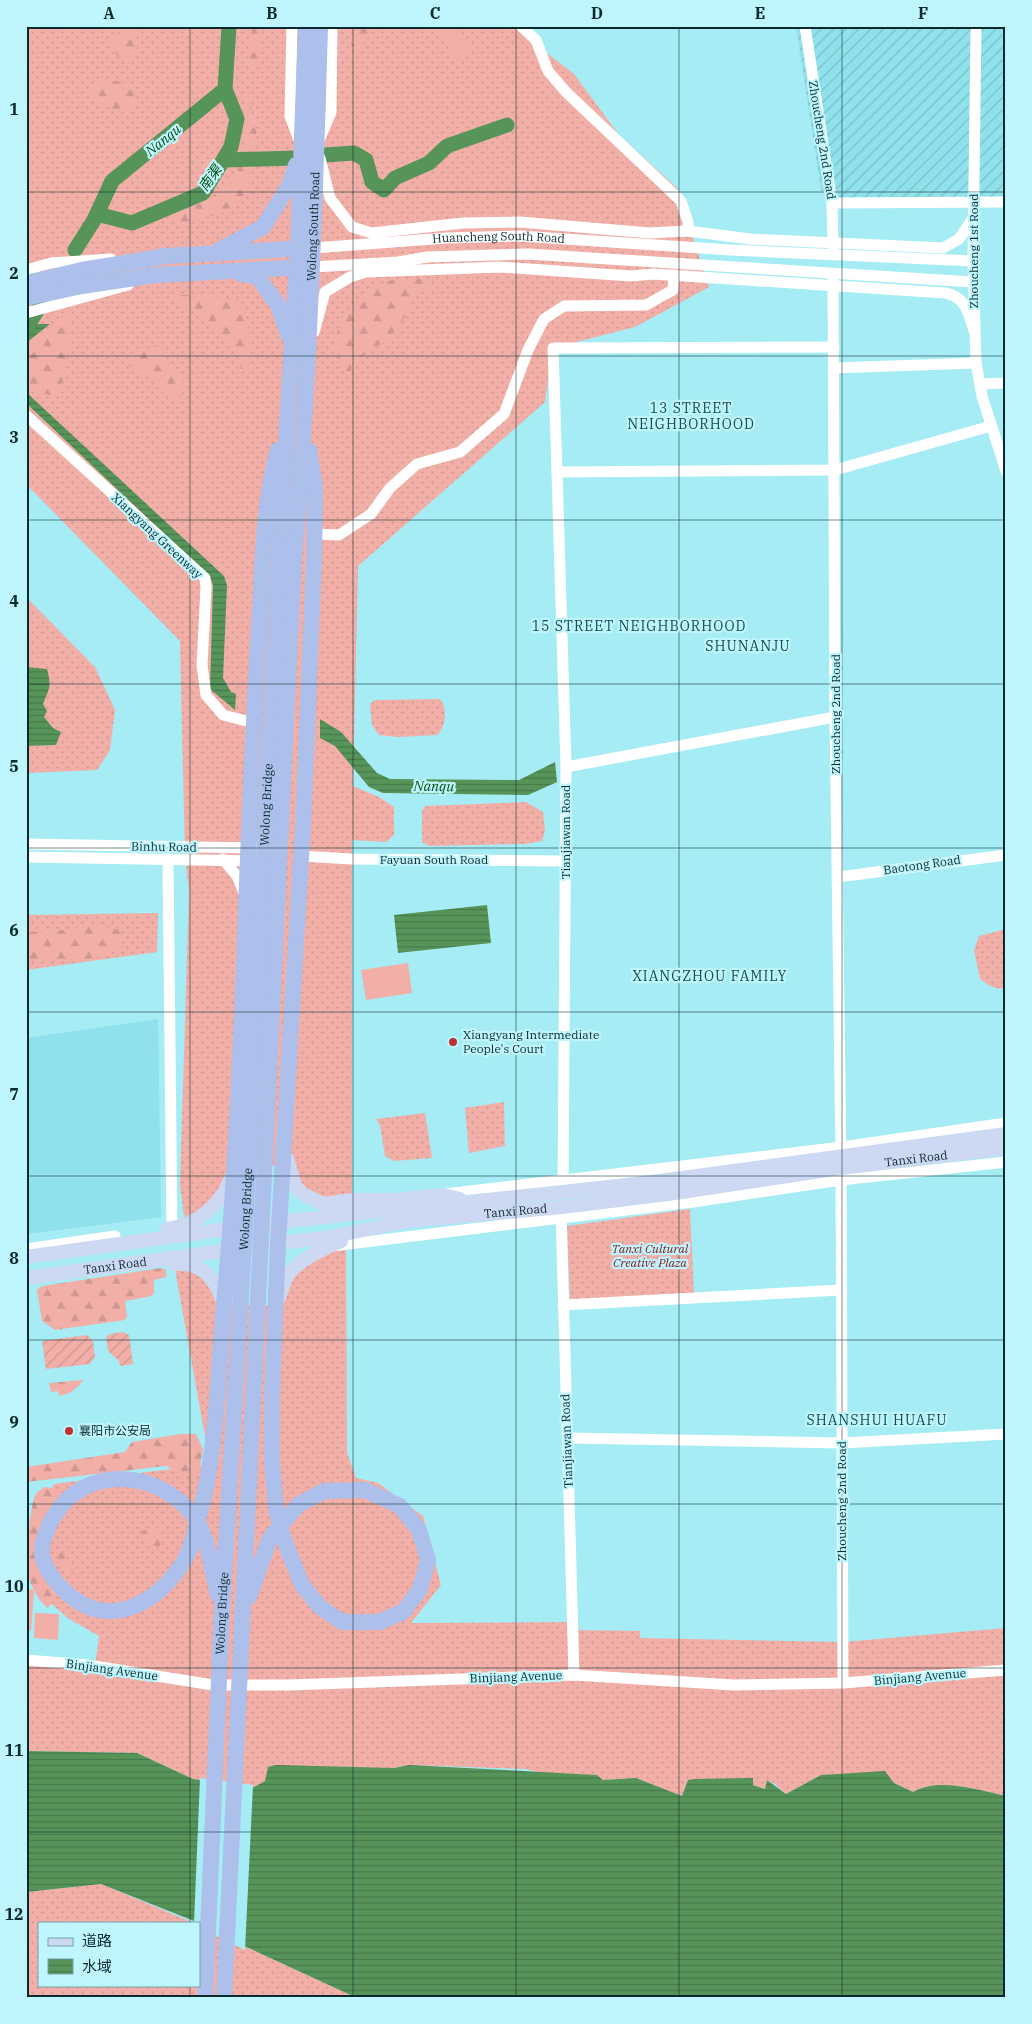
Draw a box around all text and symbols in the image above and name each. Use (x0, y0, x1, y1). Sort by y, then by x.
text: A (103, 3, 115, 23)
text: B (266, 3, 278, 23)
text: C (430, 3, 440, 23)
text: D (591, 3, 603, 23)
text: E (755, 3, 765, 23)
text: F (918, 3, 928, 23)
street label: Zhoucheng 2nd Road (806, 79, 839, 200)
text: 1 (9, 99, 19, 119)
water label: Nanqu (141, 120, 184, 160)
water label: 南渠 (195, 160, 227, 195)
street label: Wolong South Road (303, 171, 323, 281)
street label: Zhoucheng 1st Road (966, 193, 981, 309)
street label: Huancheng South Road (432, 228, 565, 246)
text: 2 (9, 263, 19, 283)
district label: 13 STREET NEIGHBORHOOD (627, 399, 755, 433)
text: 3 (9, 427, 19, 447)
street label: Xiangyang Greenway (109, 490, 206, 582)
text: 4 (9, 591, 19, 611)
district label: 15 STREET NEIGHBORHOOD (532, 617, 746, 635)
district label: SHUNANJU (705, 637, 791, 655)
street label: Zhoucheng 2nd Road (828, 654, 843, 774)
text: 5 (9, 756, 19, 776)
street label: Wolong Bridge (256, 763, 276, 846)
water label: Nanqu (413, 777, 455, 795)
street label: Tianjiawan Road (558, 785, 573, 879)
street label: Binhu Road (131, 838, 197, 855)
street label: Fayuan South Road (380, 852, 488, 867)
street label: Baotong Road (882, 852, 962, 877)
text: 6 (9, 920, 19, 940)
district label: XIANGZHOU FAMILY (633, 967, 787, 985)
place label: Xiangyang Intermediate People's Court (463, 1027, 599, 1056)
marker: Xiangyang Intermediate People's Court (447, 1036, 459, 1048)
text: 7 (9, 1084, 19, 1104)
street label: Tanxi Road (884, 1147, 948, 1170)
street label: Wolong Bridge (236, 1167, 255, 1251)
street label: Tanxi Road (483, 1200, 548, 1221)
park label: Tanxi Cultural Creative Plaza (612, 1241, 689, 1270)
text: 8 (9, 1248, 19, 1268)
street label: Tanxi Road (83, 1254, 148, 1277)
street label: Tianjiawan Road (557, 1394, 576, 1489)
district label: SHANSHUI HUAFU (807, 1411, 948, 1429)
text: 9 (9, 1412, 19, 1432)
place label: 襄阳市公安局 (79, 1423, 151, 1438)
marker: 襄阳市公安局 (63, 1425, 75, 1437)
street label: Zhoucheng 2nd Road (834, 1441, 849, 1561)
street label: Wolong Bridge (212, 1572, 231, 1655)
text: 10 (4, 1576, 24, 1596)
street label: Binjiang Avenue (65, 1656, 159, 1683)
street label: Binjiang Avenue (873, 1665, 967, 1688)
street label: Binjiang Avenue (469, 1667, 563, 1686)
text: 11 (4, 1740, 24, 1760)
text: 12 (4, 1904, 24, 1924)
legend (38, 1922, 200, 1986)
text: 道路 (82, 1931, 112, 1950)
text: 水域 (82, 1957, 112, 1976)

